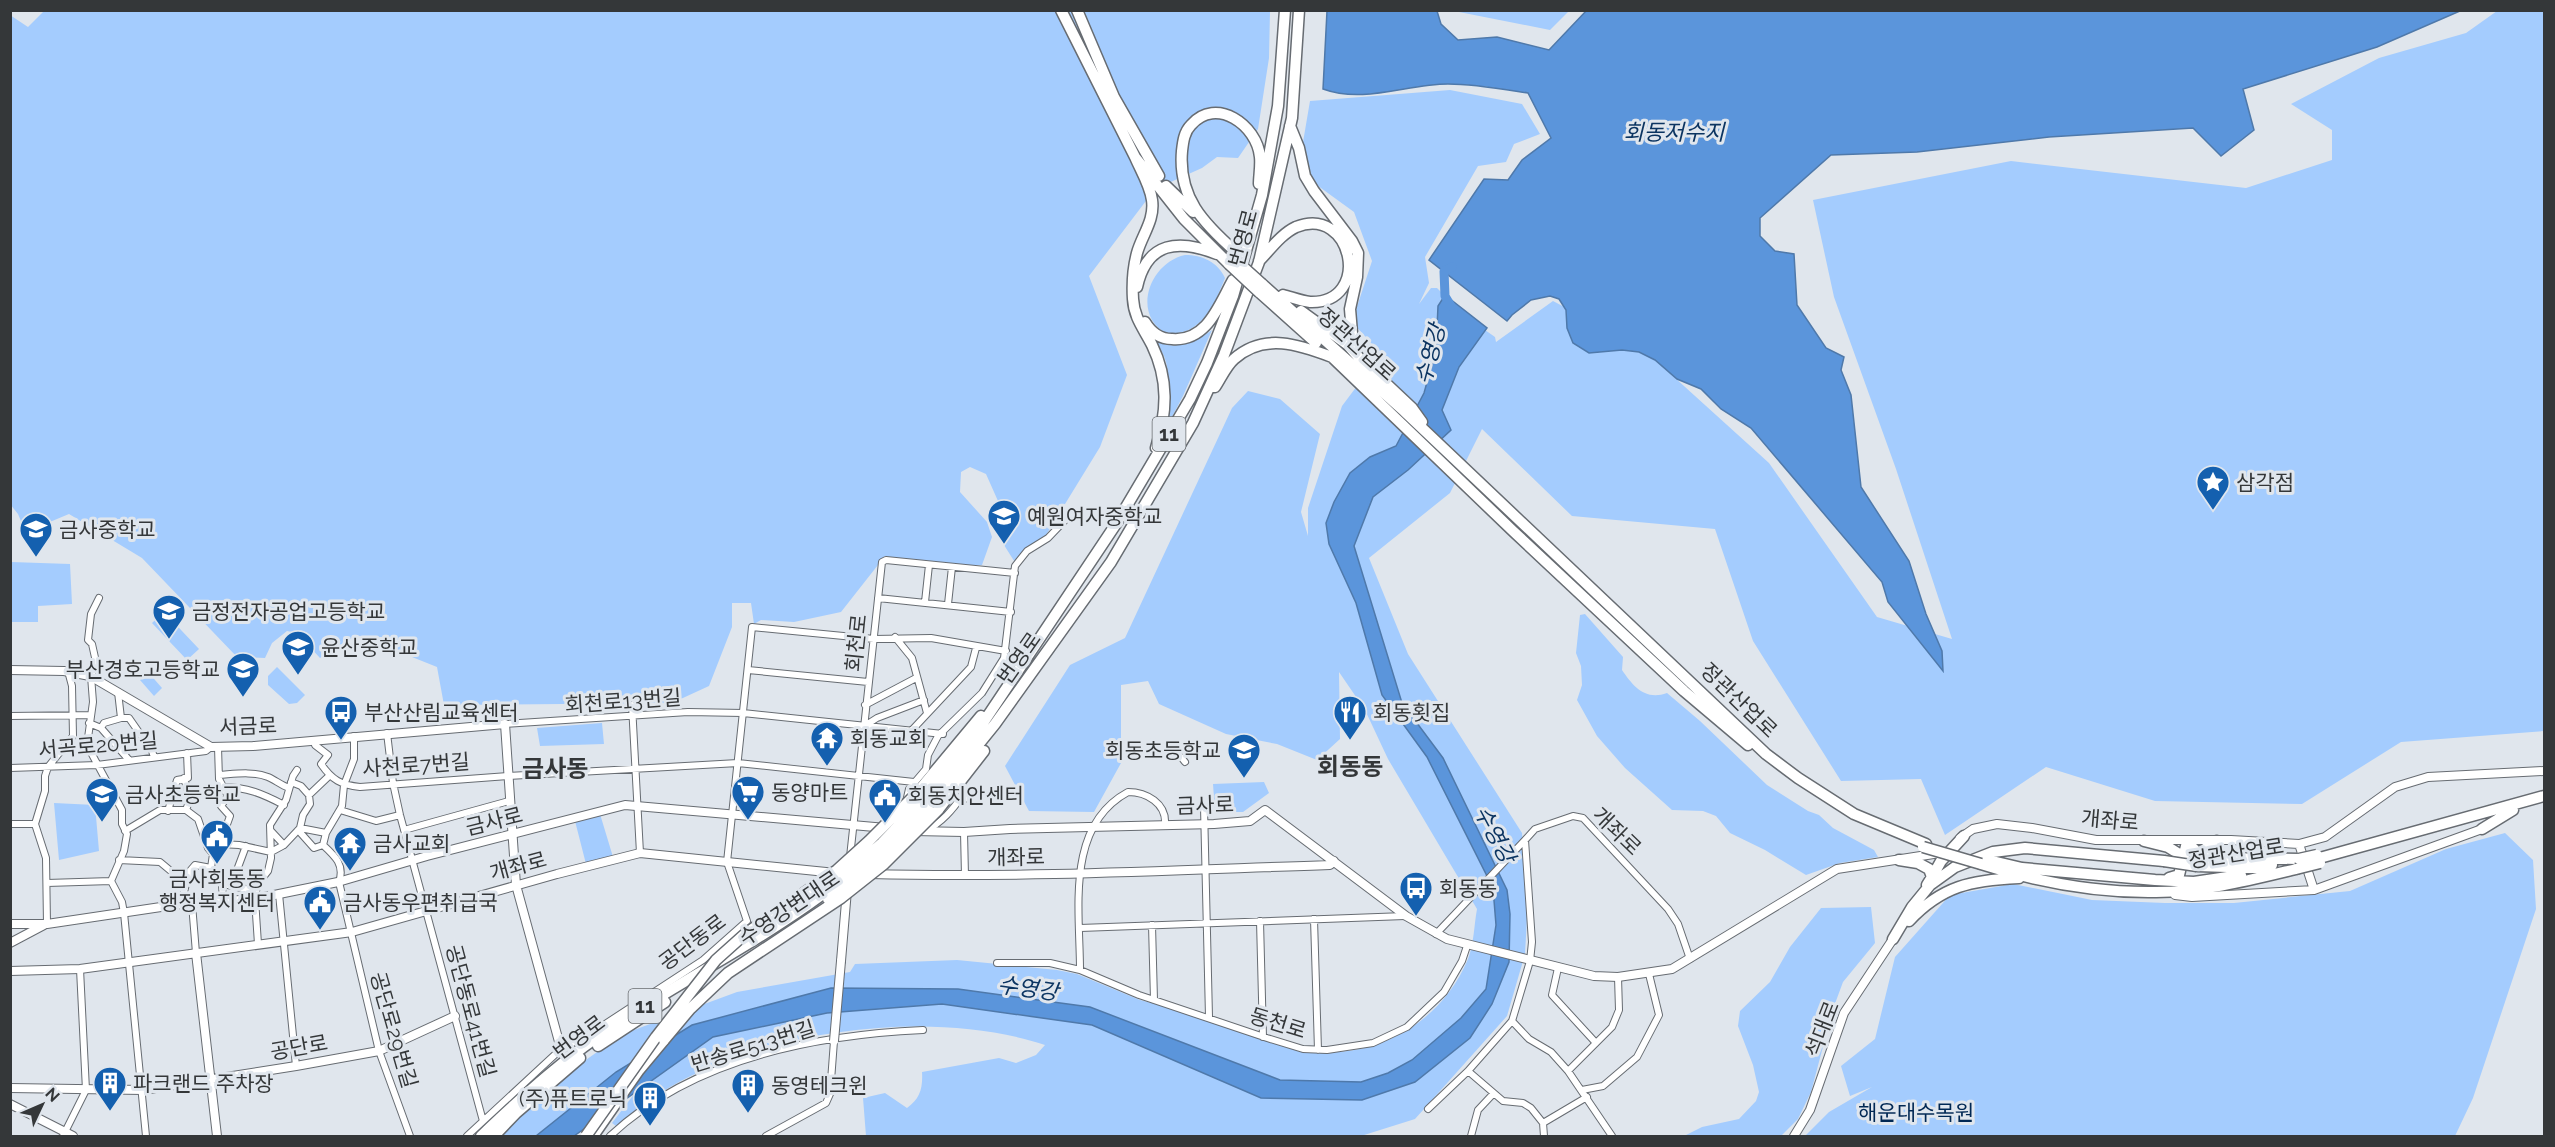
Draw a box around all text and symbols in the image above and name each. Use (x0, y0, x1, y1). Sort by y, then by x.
water label: 회동저수지 (1623, 119, 1726, 145)
street label: 번영로 (1223, 207, 1263, 269)
street label: 정관산업로 (1313, 302, 1401, 386)
water label: 수영강 (1410, 319, 1451, 387)
road number: 11 (1152, 417, 1186, 451)
place icon: 삼각점 (2195, 464, 2231, 511)
place label: 삼각점 (2236, 470, 2294, 495)
school or university icon: 예원여자중학교 (986, 498, 1022, 545)
place label: 예원여자중학교 (1027, 504, 1162, 529)
school or university icon: 금사중학교 (18, 511, 54, 558)
place label: 금사중학교 (59, 517, 156, 542)
school or university icon: 금정전자공업고등학교 (151, 593, 187, 640)
place label: 금정전자공업고등학교 (192, 599, 385, 624)
street label: 회천로 (841, 613, 871, 673)
street label: 번영로 (992, 627, 1046, 689)
school or university icon: 윤산중학교 (280, 629, 316, 676)
place label: 윤산중학교 (321, 635, 418, 660)
school or university icon: 부산경호고등학교 (225, 651, 261, 698)
place label: 부산경호고등학교 (65, 657, 220, 682)
street label: 정관산업로 (1696, 657, 1782, 743)
street label: 회천로13번길 (564, 684, 682, 718)
bus stop icon: 부산산림교육센터 (323, 694, 359, 741)
restaurant icon: 회동횟집 (1332, 694, 1368, 741)
place label: 부산산림교육센터 (364, 700, 519, 725)
place label: 회동횟집 (1373, 700, 1450, 725)
street label: 서금로 (219, 712, 277, 740)
temple icon: 회동교회 (809, 720, 845, 767)
place label: 회동교회 (850, 726, 927, 751)
street label: 서곡로20번길 (37, 727, 159, 763)
school or university icon: 회동초등학교 (1226, 732, 1262, 779)
place label: 회동초등학교 (1105, 738, 1221, 763)
street label: 사천로7번길 (361, 749, 471, 781)
district label: 회동동 (1317, 752, 1383, 781)
district label: 금사동 (522, 754, 588, 783)
supermarket icon: 동양마트 (730, 774, 766, 821)
school or university icon: 금사초등학교 (84, 776, 120, 823)
public building icon: 회동치안센터 (867, 777, 903, 824)
place label: 동양마트 (771, 780, 848, 805)
place label: 금사초등학교 (125, 782, 241, 807)
place label: 회동치안센터 (908, 783, 1024, 808)
street label: 금사로 (1176, 791, 1234, 819)
water label: 수영강 (1469, 801, 1522, 869)
street label: 금사로 (463, 802, 525, 840)
street label: 개좌로 (1587, 802, 1647, 860)
street label: 개좌로 (2080, 805, 2140, 835)
public building icon: 금사회동동 행정복지센터 (199, 818, 235, 865)
temple icon: 금사교회 (332, 825, 368, 872)
place label: 금사교회 (373, 831, 450, 856)
street label: 정관산업로 (2186, 833, 2286, 873)
street label: 개좌로 (987, 844, 1045, 870)
street label: 개좌로 (487, 846, 549, 886)
street label: 수영강변대로 (734, 865, 844, 951)
place label: 금사회동동 행정복지센터 (159, 866, 275, 915)
bus stop icon: 회동동 (1398, 870, 1434, 917)
place label: 회동동 (1439, 876, 1497, 901)
public building icon: 금사동우편취급국 (302, 884, 338, 931)
place label: 금사동우편취급국 (343, 890, 498, 915)
street label: 공단동로 (654, 909, 730, 975)
street label: 공단동로41번길 (441, 942, 501, 1080)
street label: 공단로29번길 (365, 969, 423, 1091)
water label: 수영강 (996, 971, 1063, 1005)
road number: 11 (628, 989, 662, 1023)
street label: 석대로 (1800, 997, 1844, 1061)
street label: 동천로 (1247, 1003, 1309, 1043)
street label: 번영로 (548, 1010, 610, 1064)
street label: 반송로513번길 (688, 1015, 818, 1077)
street label: 공단로 (268, 1030, 330, 1064)
building icon: 파크랜드 주차장 (92, 1065, 128, 1112)
building icon: 동영테크윈 (730, 1067, 766, 1114)
place label: 파크랜드 주차장 (133, 1071, 274, 1096)
place label: 동영테크윈 (771, 1073, 868, 1098)
north arrow (12, 1075, 72, 1135)
building icon: (주)퓨트로닉 (632, 1080, 668, 1127)
text: N (41, 1084, 64, 1106)
place label: (주)퓨트로닉 (519, 1086, 627, 1111)
park label: 해운대수목원 (1858, 1100, 1974, 1125)

